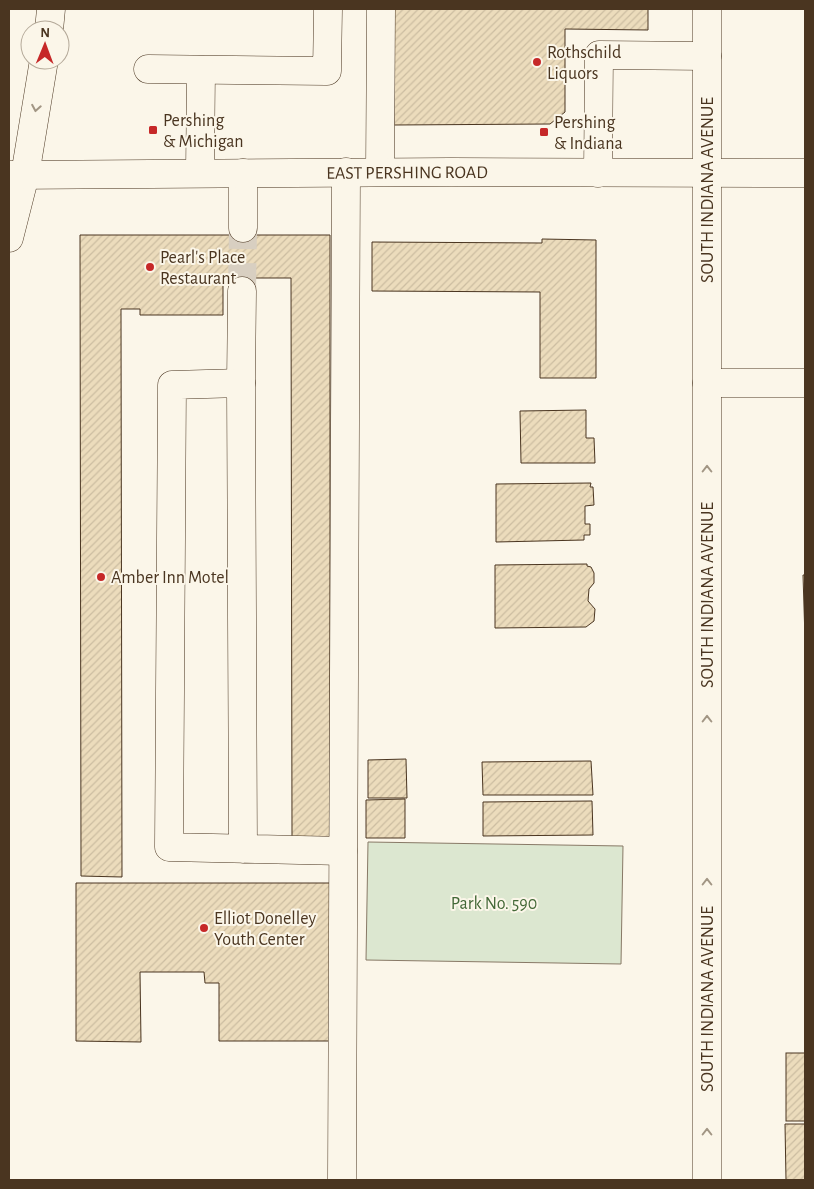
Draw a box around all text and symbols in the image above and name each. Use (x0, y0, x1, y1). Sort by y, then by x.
north arrow (20, 20, 70, 70)
text: N (40, 26, 50, 40)
place label: Rothschild Liquors (547, 44, 621, 83)
marker: Rothschild Liquors (531, 56, 543, 68)
street label: SOUTH INDIANA AVENUE (699, 97, 717, 283)
one-way arrow (31, 104, 41, 112)
place label: Pershing & Michigan (163, 112, 244, 151)
place label: Pershing & Indiana (554, 114, 623, 153)
marker: Pershing & Michigan (147, 124, 159, 136)
marker: Pershing & Indiana (538, 126, 550, 138)
street label: EAST PERSHING ROAD (326, 164, 488, 183)
place label: Pearl's Place Restaurant (160, 249, 245, 288)
marker: Pearl's Place Restaurant (144, 261, 156, 273)
one-way arrow (702, 465, 712, 472)
street label: SOUTH INDIANA AVENUE (699, 502, 717, 688)
place label: Amber Inn Motel (111, 569, 229, 587)
marker: Amber Inn Motel (95, 571, 107, 583)
one-way arrow (702, 715, 712, 722)
one-way arrow (702, 877, 712, 885)
park label: Park No. 590 (451, 895, 537, 913)
street label: SOUTH INDIANA AVENUE (699, 906, 717, 1092)
place label: Elliot Donelley Youth Center (214, 910, 317, 949)
marker: Elliot Donelley Youth Center (198, 922, 210, 934)
one-way arrow (702, 1127, 712, 1135)

